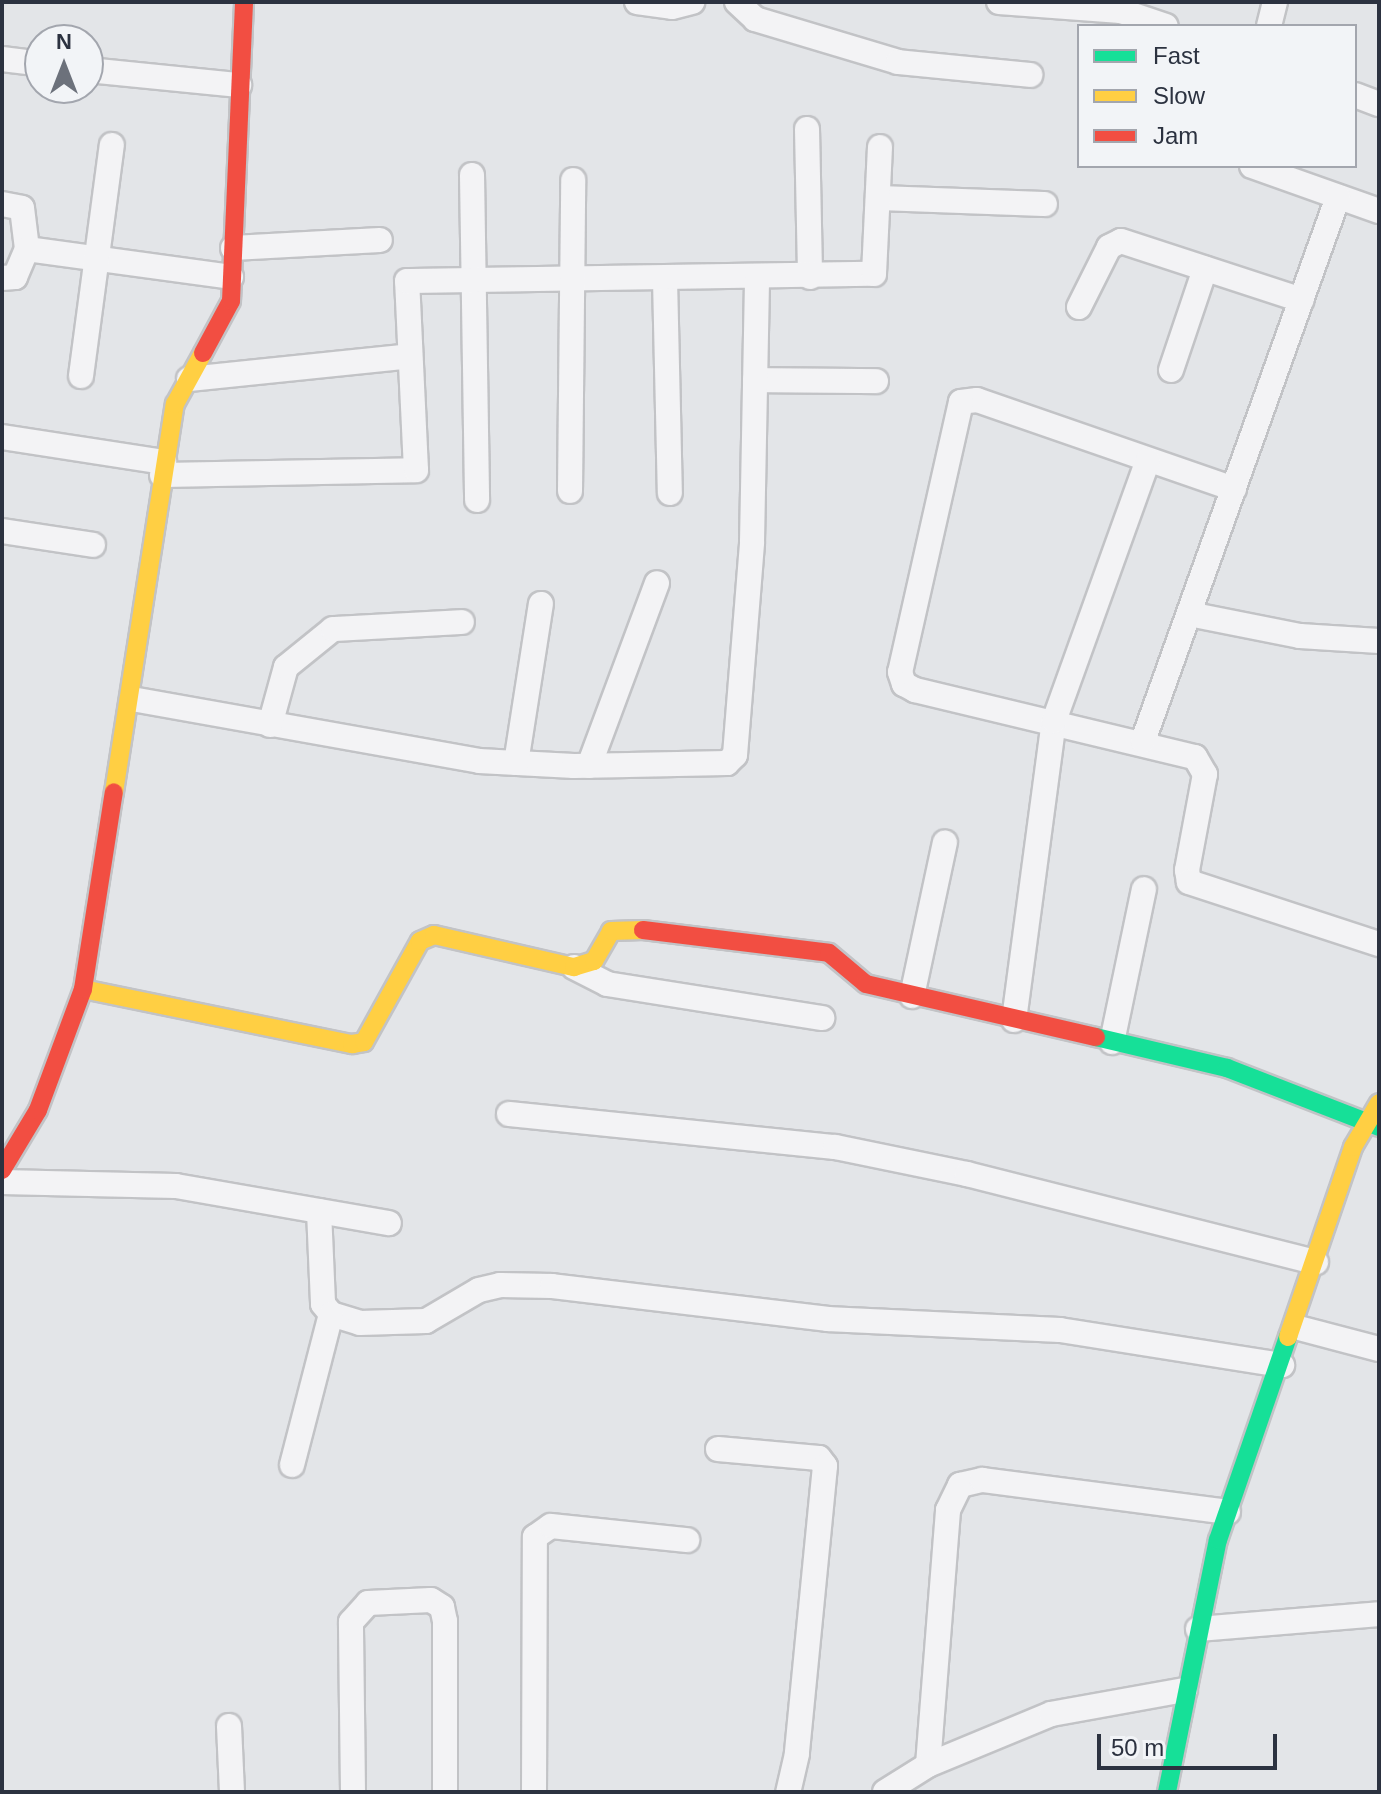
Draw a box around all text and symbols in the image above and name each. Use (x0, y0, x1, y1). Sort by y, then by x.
north arrow (24, 24, 104, 104)
legend (1077, 24, 1357, 168)
text: N (56, 29, 72, 54)
text: Fast (1153, 42, 1200, 69)
text: Slow (1153, 82, 1205, 109)
text: Jam (1153, 122, 1198, 149)
scale bar (1101, 1718, 1281, 1768)
text: 50 m (1111, 1734, 1164, 1761)

